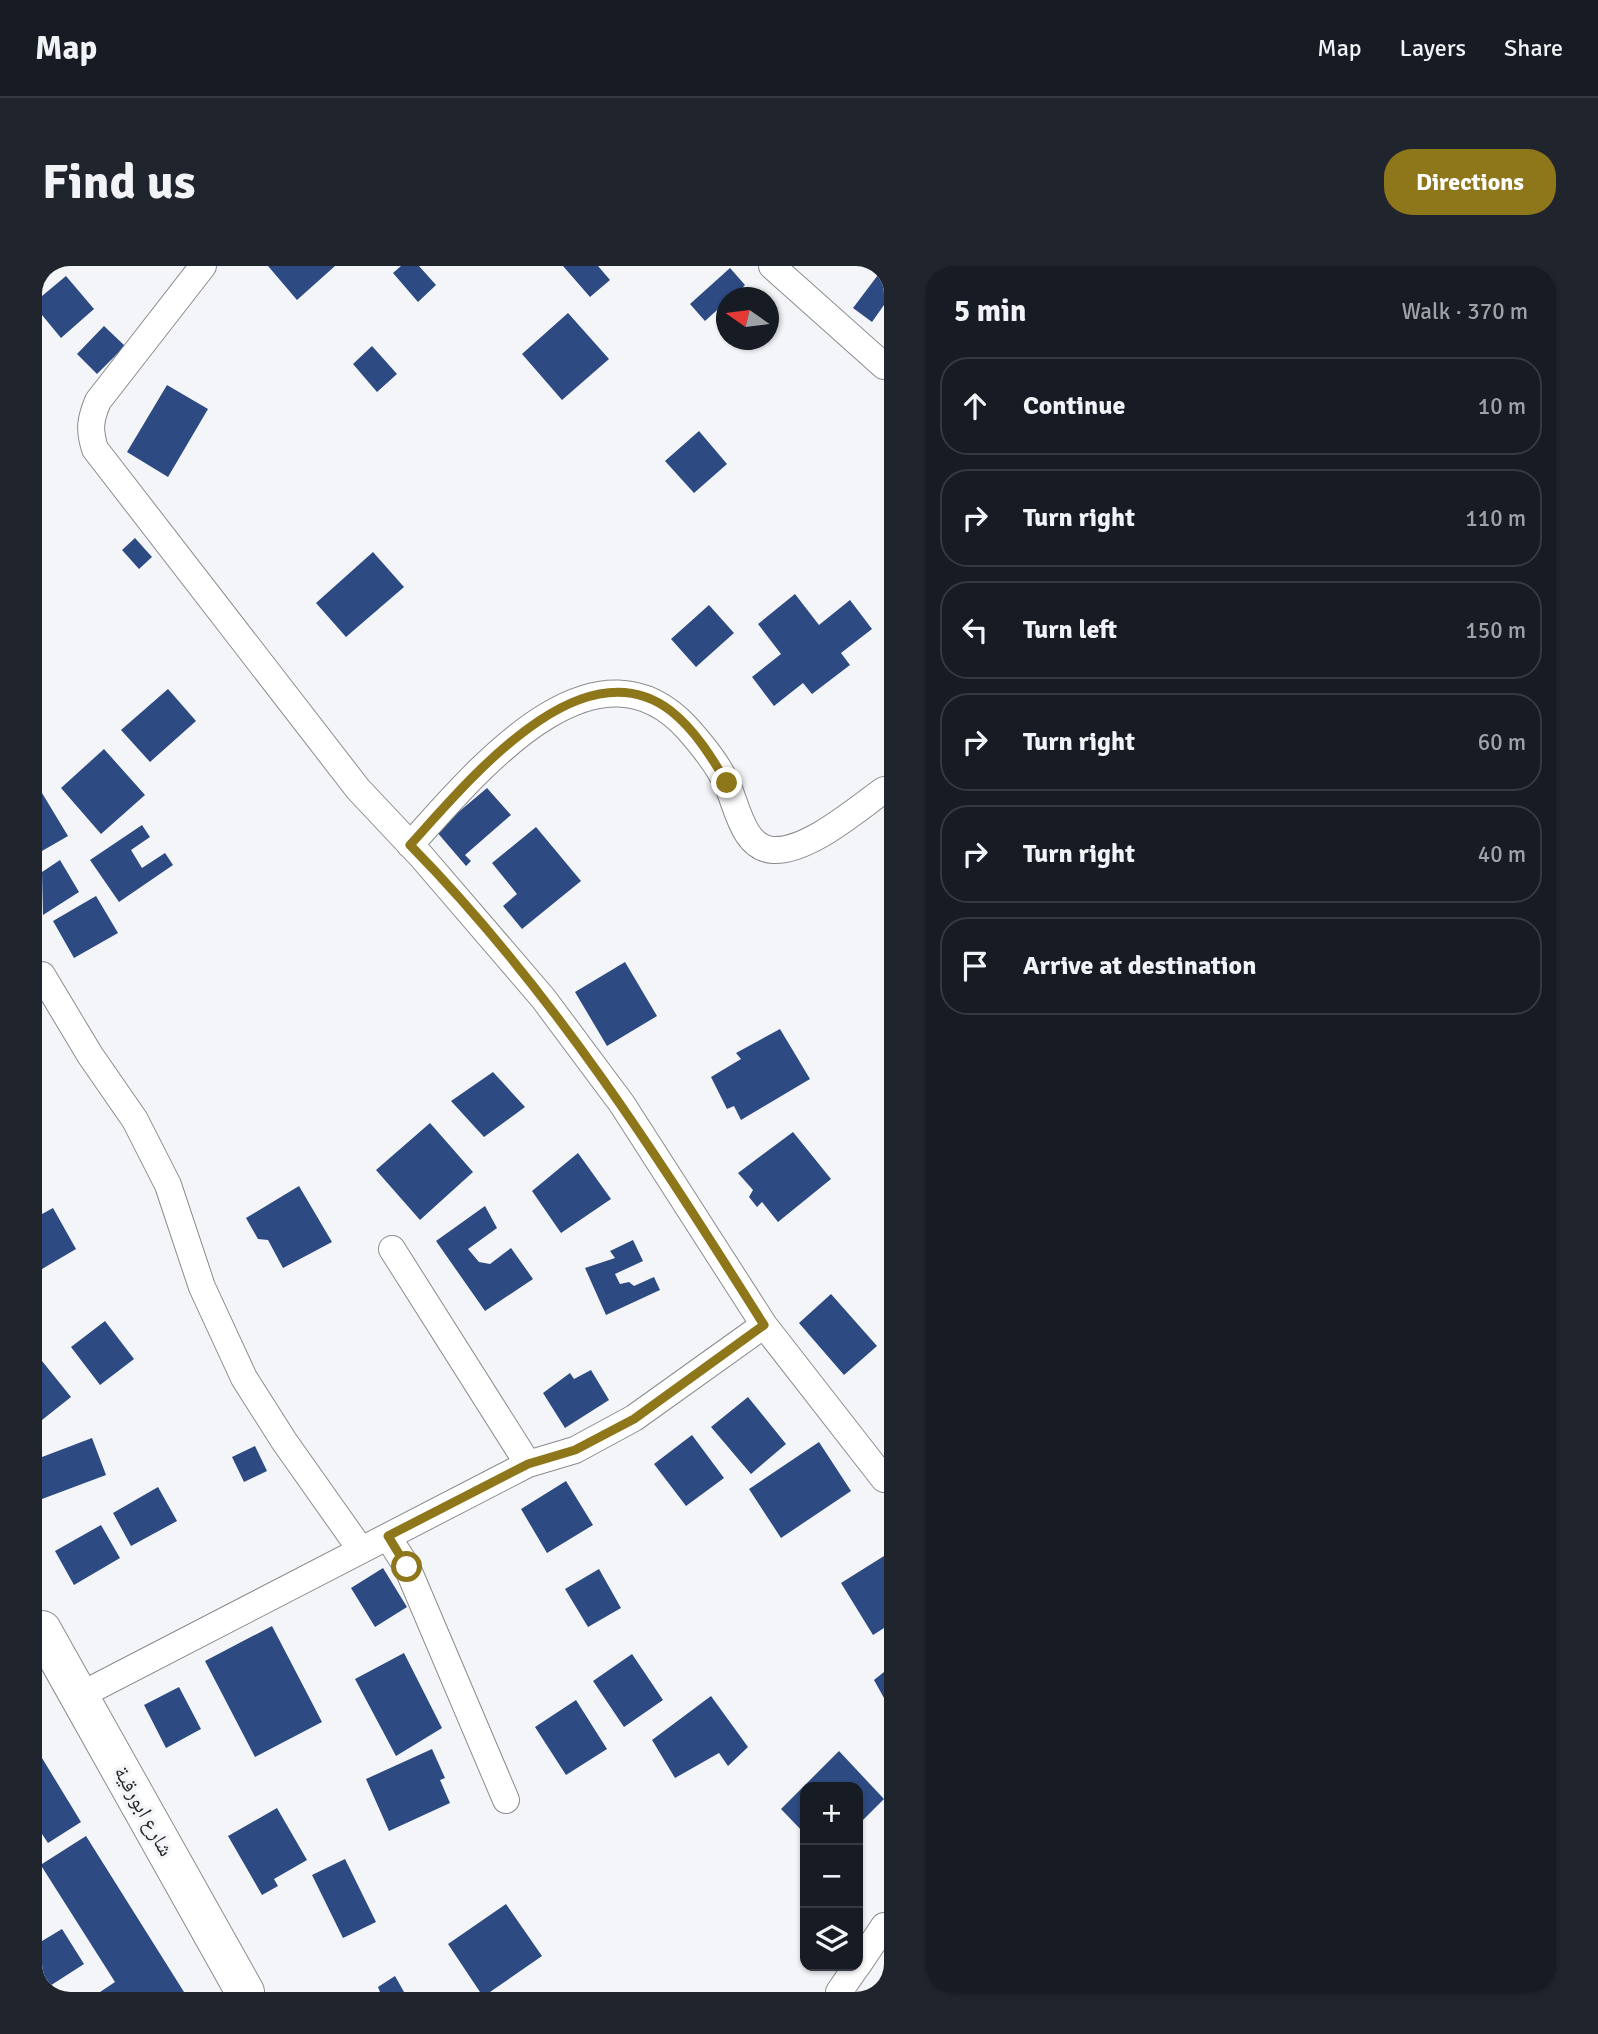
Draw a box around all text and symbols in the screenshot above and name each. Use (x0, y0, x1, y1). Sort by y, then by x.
text: Map (35, 28, 97, 69)
text: Map (1317, 33, 1362, 63)
text: Layers (1400, 33, 1466, 63)
text: Share (1504, 33, 1563, 63)
button: Directions (1384, 149, 1556, 215)
text: Find us (42, 152, 195, 212)
north arrow (716, 287, 779, 350)
text: 5 min (954, 293, 1026, 330)
text: Walk · 370 m (1402, 297, 1528, 326)
icon: ahead (956, 387, 994, 425)
text: Continue (1023, 390, 1125, 422)
text: 10 m (1478, 392, 1526, 421)
icon: right (956, 499, 994, 537)
text: Turn right (1023, 502, 1135, 534)
text: 110 m (1465, 504, 1526, 533)
icon: left (956, 611, 994, 649)
text: Turn left (1023, 614, 1117, 646)
text: 150 m (1465, 616, 1526, 645)
icon: right (956, 723, 994, 761)
text: Turn right (1023, 726, 1135, 758)
text: 60 m (1478, 728, 1526, 757)
route end (711, 767, 742, 798)
icon: right (956, 835, 994, 873)
text: Turn right (1023, 838, 1135, 870)
text: 40 m (1478, 840, 1526, 869)
icon: arrive (956, 947, 994, 985)
text: Arrive at destination (1023, 950, 1256, 982)
route start (391, 1551, 422, 1582)
street label: شارع ابورقية (109, 1761, 179, 1861)
map controls (800, 1782, 863, 1971)
button: + (800, 1782, 863, 1845)
button: − (800, 1845, 863, 1908)
button: layers (800, 1908, 863, 1971)

